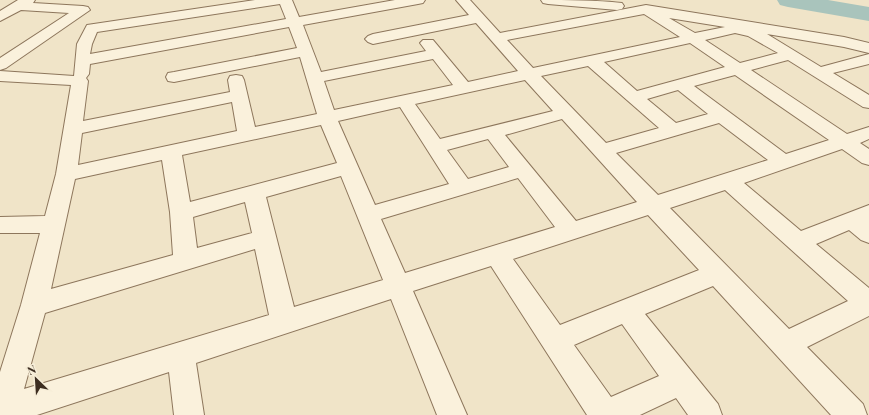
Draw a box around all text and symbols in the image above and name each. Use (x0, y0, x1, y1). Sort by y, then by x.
north arrow (16, 359, 56, 399)
text: N (25, 361, 38, 378)

